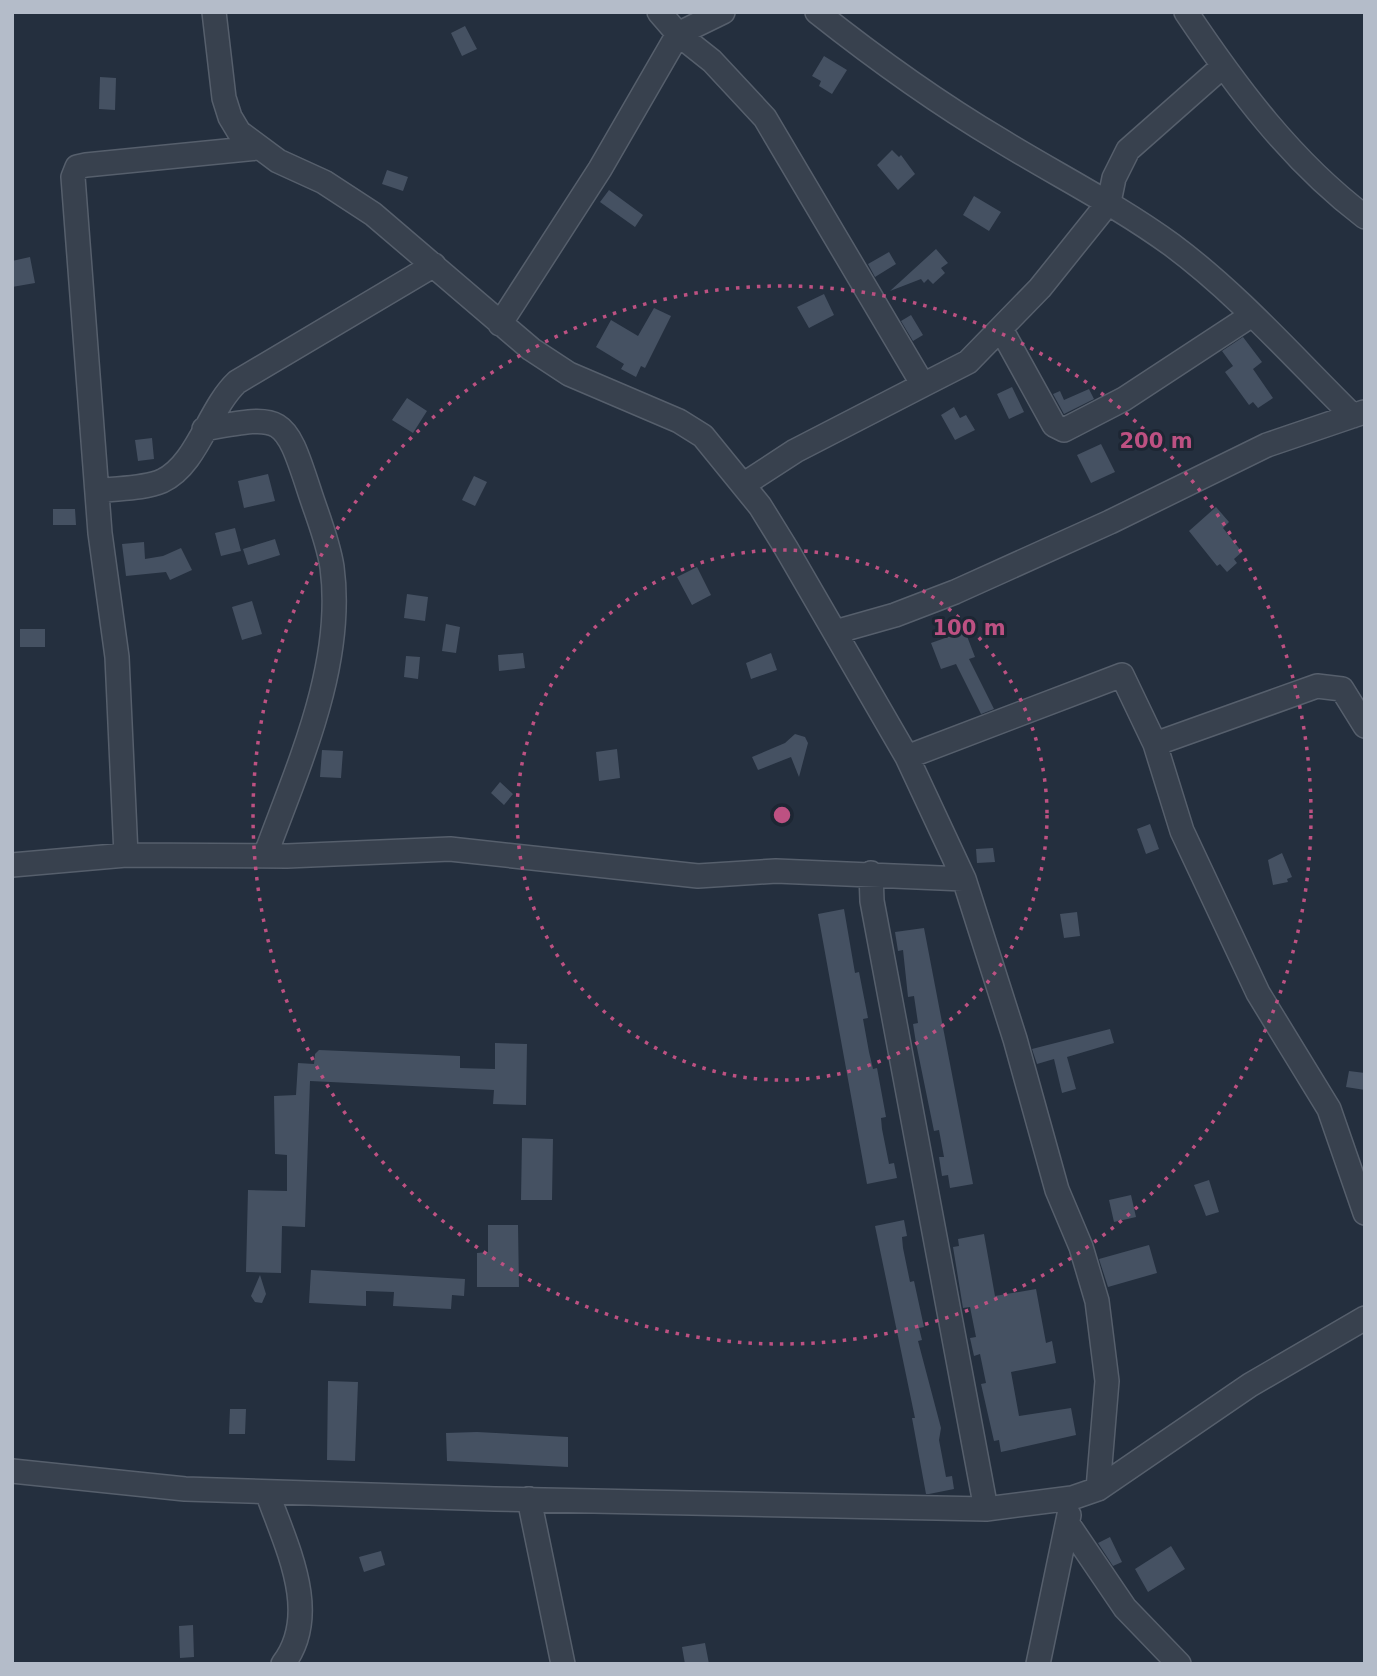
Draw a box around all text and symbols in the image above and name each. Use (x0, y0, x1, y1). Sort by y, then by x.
text: 200 m (1119, 429, 1193, 453)
text: 100 m (932, 616, 1006, 640)
centre of rings (770, 803, 794, 827)

